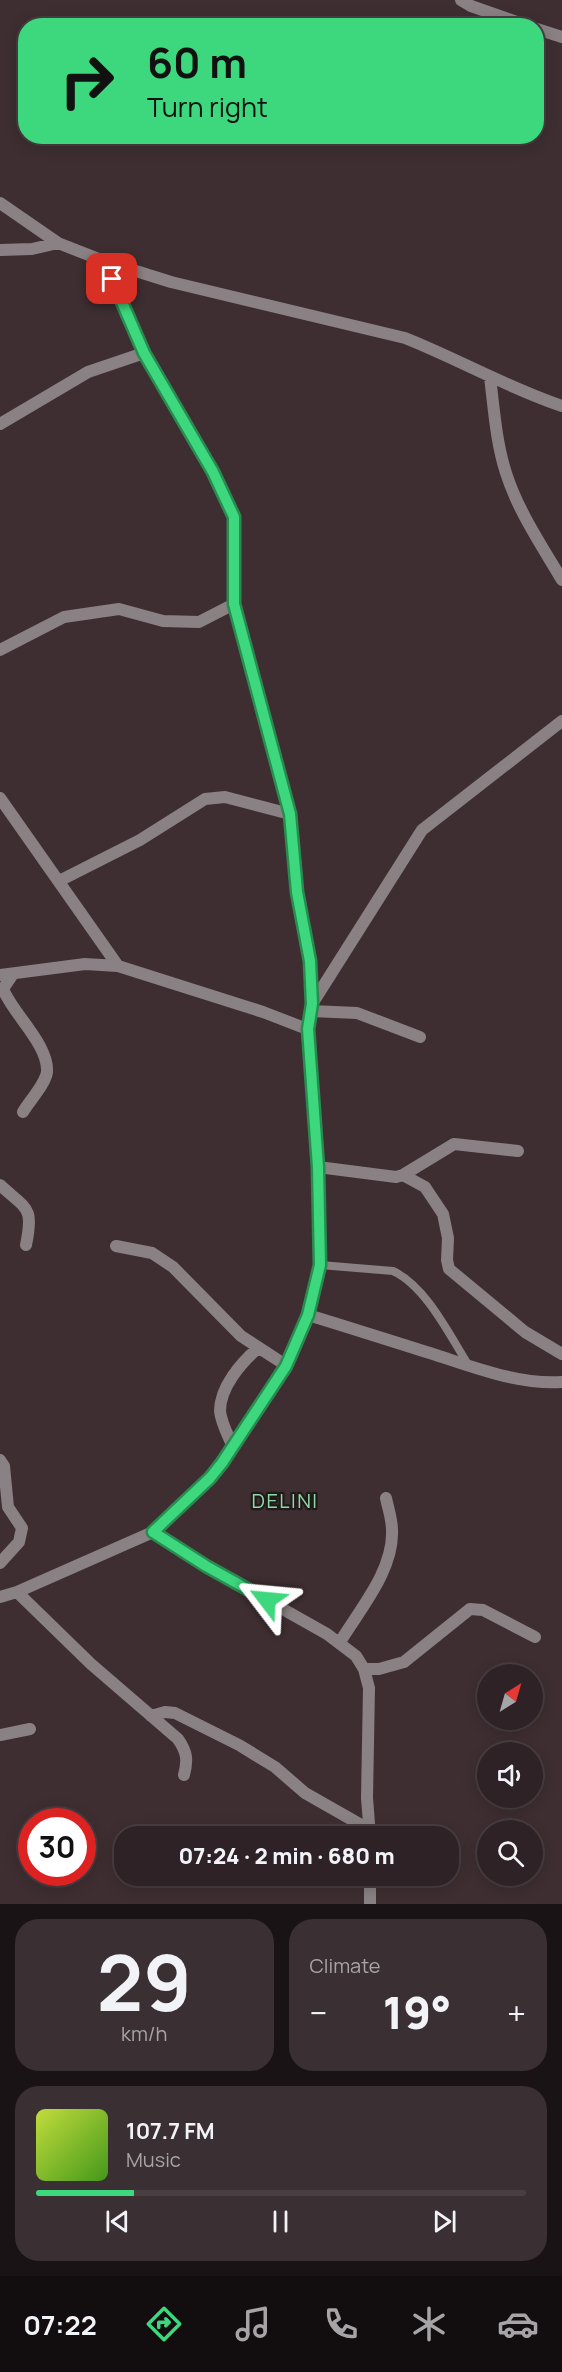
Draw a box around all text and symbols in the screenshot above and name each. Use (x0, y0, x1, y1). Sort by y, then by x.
text: 60 m (147, 33, 247, 91)
icon: right (48, 42, 126, 120)
text: Turn right (147, 88, 268, 125)
pin (86, 253, 137, 304)
icon: arrive (95, 262, 128, 295)
district label: DELINI (251, 1487, 319, 1514)
position arrow (235, 1568, 299, 1632)
north arrow (477, 1664, 543, 1730)
map controls (477, 1664, 543, 1886)
button: sound (477, 1742, 543, 1808)
speed limit sign: 30 (18, 1808, 96, 1886)
button: search (477, 1820, 543, 1886)
text: 07:24 · 2 min · 680 m (178, 1841, 395, 1871)
text: 29 (97, 1928, 192, 2034)
text: Climate (310, 1952, 381, 1979)
text: 19° (383, 1981, 451, 2043)
text: − (310, 1990, 327, 2035)
text: + (507, 1990, 526, 2035)
text: km/h (121, 2020, 168, 2047)
text: 107.7 FM (126, 2116, 215, 2146)
text: Music (126, 2146, 181, 2173)
icon: previous (101, 2205, 134, 2238)
icon: pause (264, 2205, 297, 2238)
icon: next (428, 2205, 461, 2238)
icon: directions (143, 2303, 185, 2345)
icon: music (232, 2303, 274, 2345)
icon: phone (320, 2303, 362, 2345)
icon: climate (408, 2303, 450, 2345)
icon: car (497, 2303, 539, 2345)
text: 07:22 (23, 2306, 97, 2343)

